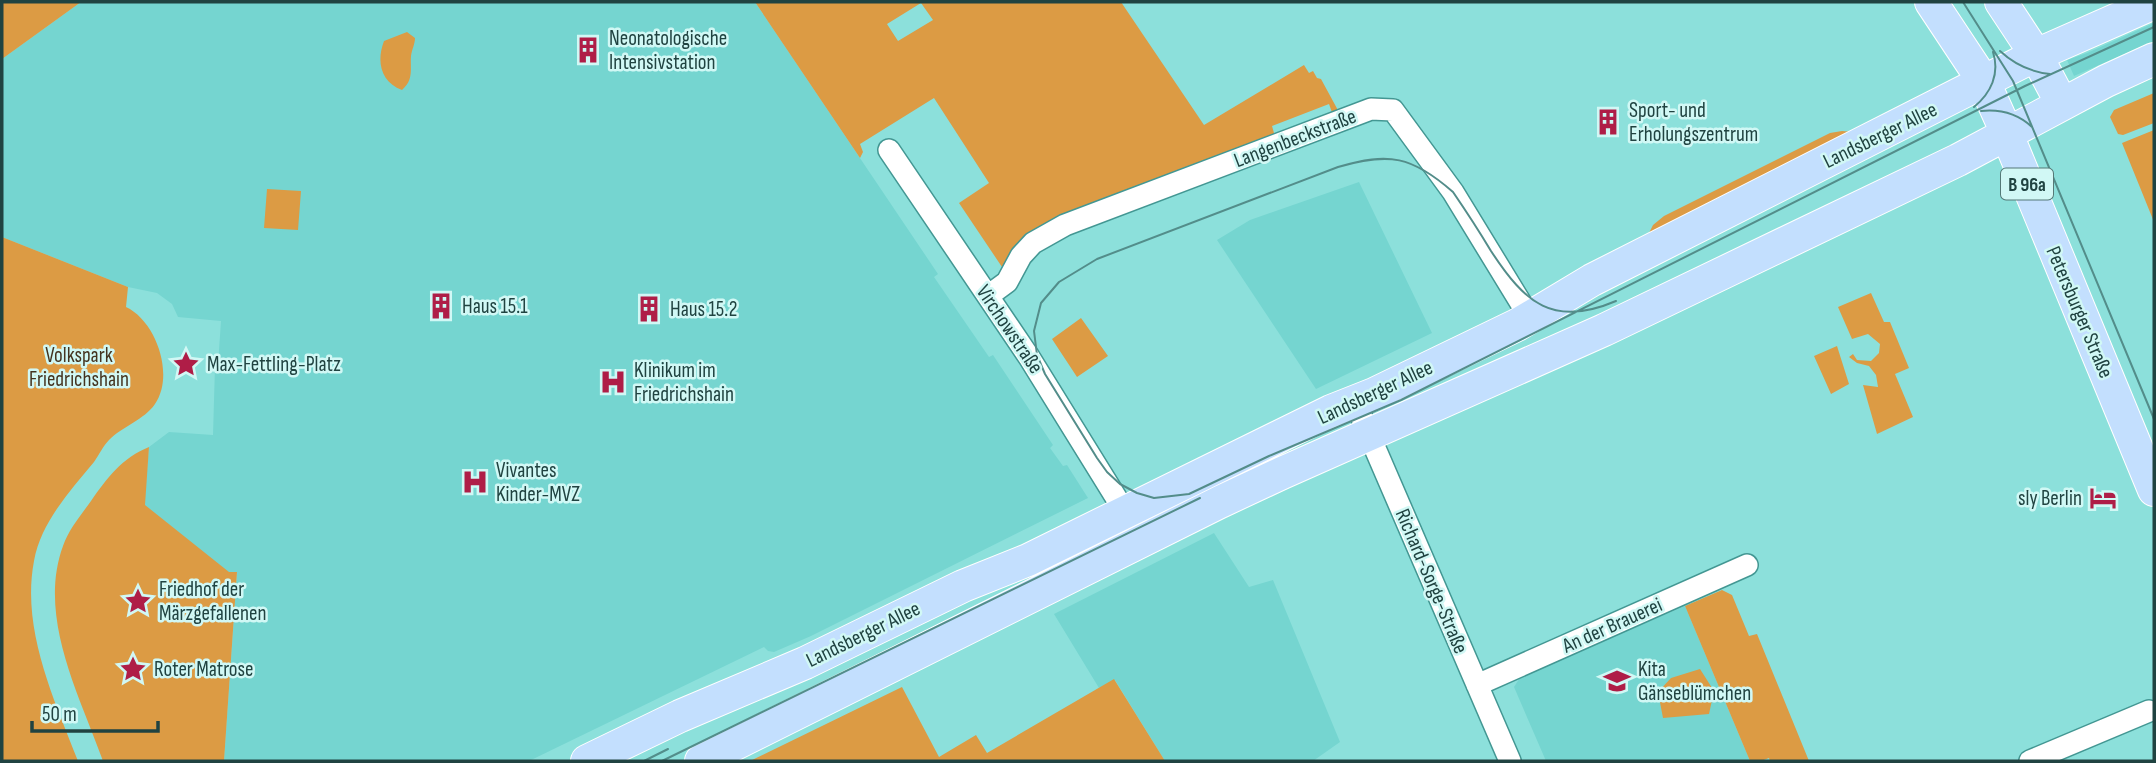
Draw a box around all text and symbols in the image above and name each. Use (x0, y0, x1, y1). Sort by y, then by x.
place label: Neonatologische Intensivstation (609, 26, 727, 75)
building icon: Neonatologische Intensivstation (573, 35, 603, 65)
street label: Landsberger Allee (1819, 97, 1941, 174)
place label: Sport- und Erholungszentrum (1629, 98, 1758, 147)
street label: Langenbeckstraße (1231, 104, 1360, 173)
building icon: Sport- und Erholungszentrum (1593, 107, 1623, 137)
road number: B 96a (2001, 168, 2053, 200)
street label: Petersburger Straße (2041, 243, 2119, 382)
street label: Virchowstraße (971, 280, 1048, 378)
building icon: Haus 15.1 (426, 291, 456, 321)
place label: Haus 15.1 (462, 294, 528, 319)
building icon: Haus 15.2 (634, 294, 664, 324)
place label: Haus 15.2 (670, 297, 737, 322)
park label: Volkspark Friedrichshain (29, 343, 129, 392)
place icon: Max-Fettling-Platz (171, 349, 201, 379)
place label: Max-Fettling-Platz (207, 352, 341, 377)
street label: Landsberger Allee (1314, 355, 1437, 430)
place label: Klinikum im Friedrichshain (634, 358, 734, 407)
hospital icon: Klinikum im Friedrichshain (598, 367, 628, 397)
place label: Vivantes Kinder-MVZ (496, 458, 580, 507)
hospital icon: Vivantes Kinder-MVZ (460, 467, 490, 497)
hotel icon: sly Berlin (2088, 483, 2118, 513)
place label: sly Berlin (2018, 486, 2082, 511)
street label: Richard-Sorge-Straße (1390, 505, 1473, 657)
place label: Friedhof der Märzgefallenen (159, 577, 266, 626)
place icon: Friedhof der Märzgefallenen (123, 586, 153, 616)
street label: An der Brauerei (1557, 592, 1666, 659)
street label: Landsberger Allee (802, 596, 924, 673)
place icon: Roter Matrose (118, 654, 148, 684)
place label: Roter Matrose (154, 657, 254, 682)
place label: Kita Gänseblümchen (1638, 657, 1751, 706)
school or university icon: Kita Gänseblümchen (1602, 666, 1632, 696)
scale bar (32, 690, 158, 734)
text: 50 m (42, 702, 77, 727)

